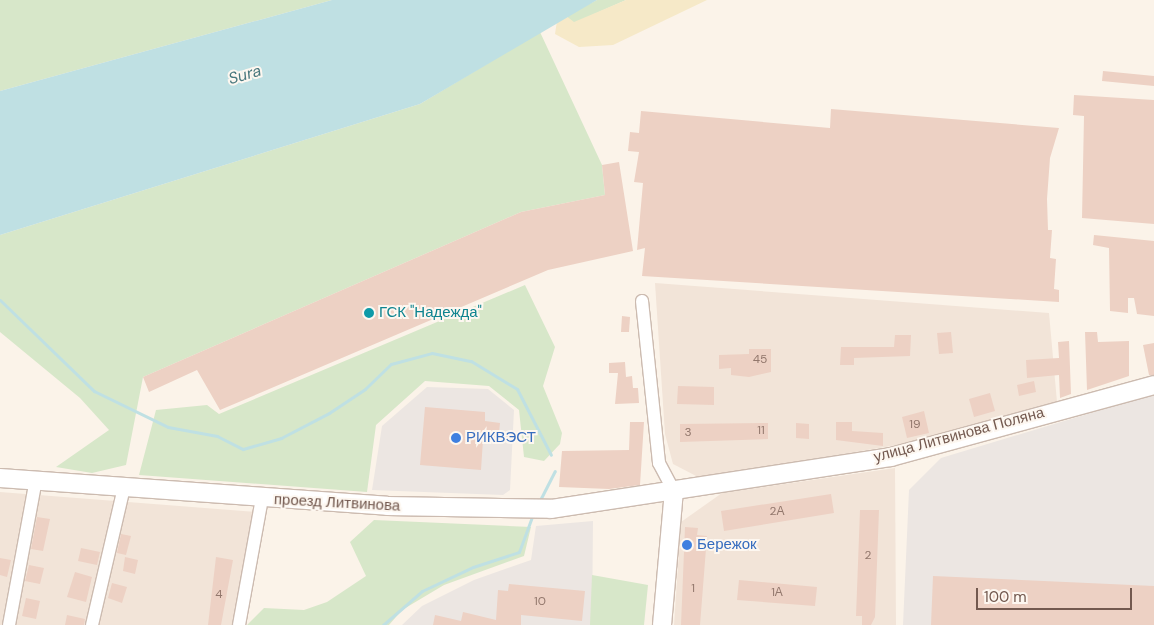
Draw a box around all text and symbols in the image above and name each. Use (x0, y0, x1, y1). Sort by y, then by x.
water label: Sura (226, 61, 264, 89)
place label: ГСК "Надежда" (379, 304, 482, 322)
marker: ГСК "Надежда" (363, 307, 375, 319)
house number: 45 (753, 353, 767, 367)
street label: улица Литвинова Поляна (872, 404, 1046, 466)
house number: 19 (909, 418, 921, 432)
house number: 11 (757, 424, 765, 438)
house number: 3 (684, 426, 692, 440)
place label: РИКВЭСТ (466, 429, 536, 447)
marker: РИКВЭСТ (450, 432, 462, 444)
street label: проезд Литвинова (273, 491, 401, 515)
house number: 2А (770, 505, 784, 519)
place label: Бережок (697, 536, 757, 554)
marker: Бережок (681, 539, 693, 551)
house number: 2 (865, 549, 871, 563)
scale bar (979, 578, 1135, 610)
house number: 1 (691, 582, 695, 596)
house number: 1А (771, 586, 783, 600)
text: 100 m (984, 587, 1027, 607)
house number: 4 (215, 588, 223, 602)
house number: 10 (534, 595, 546, 609)

